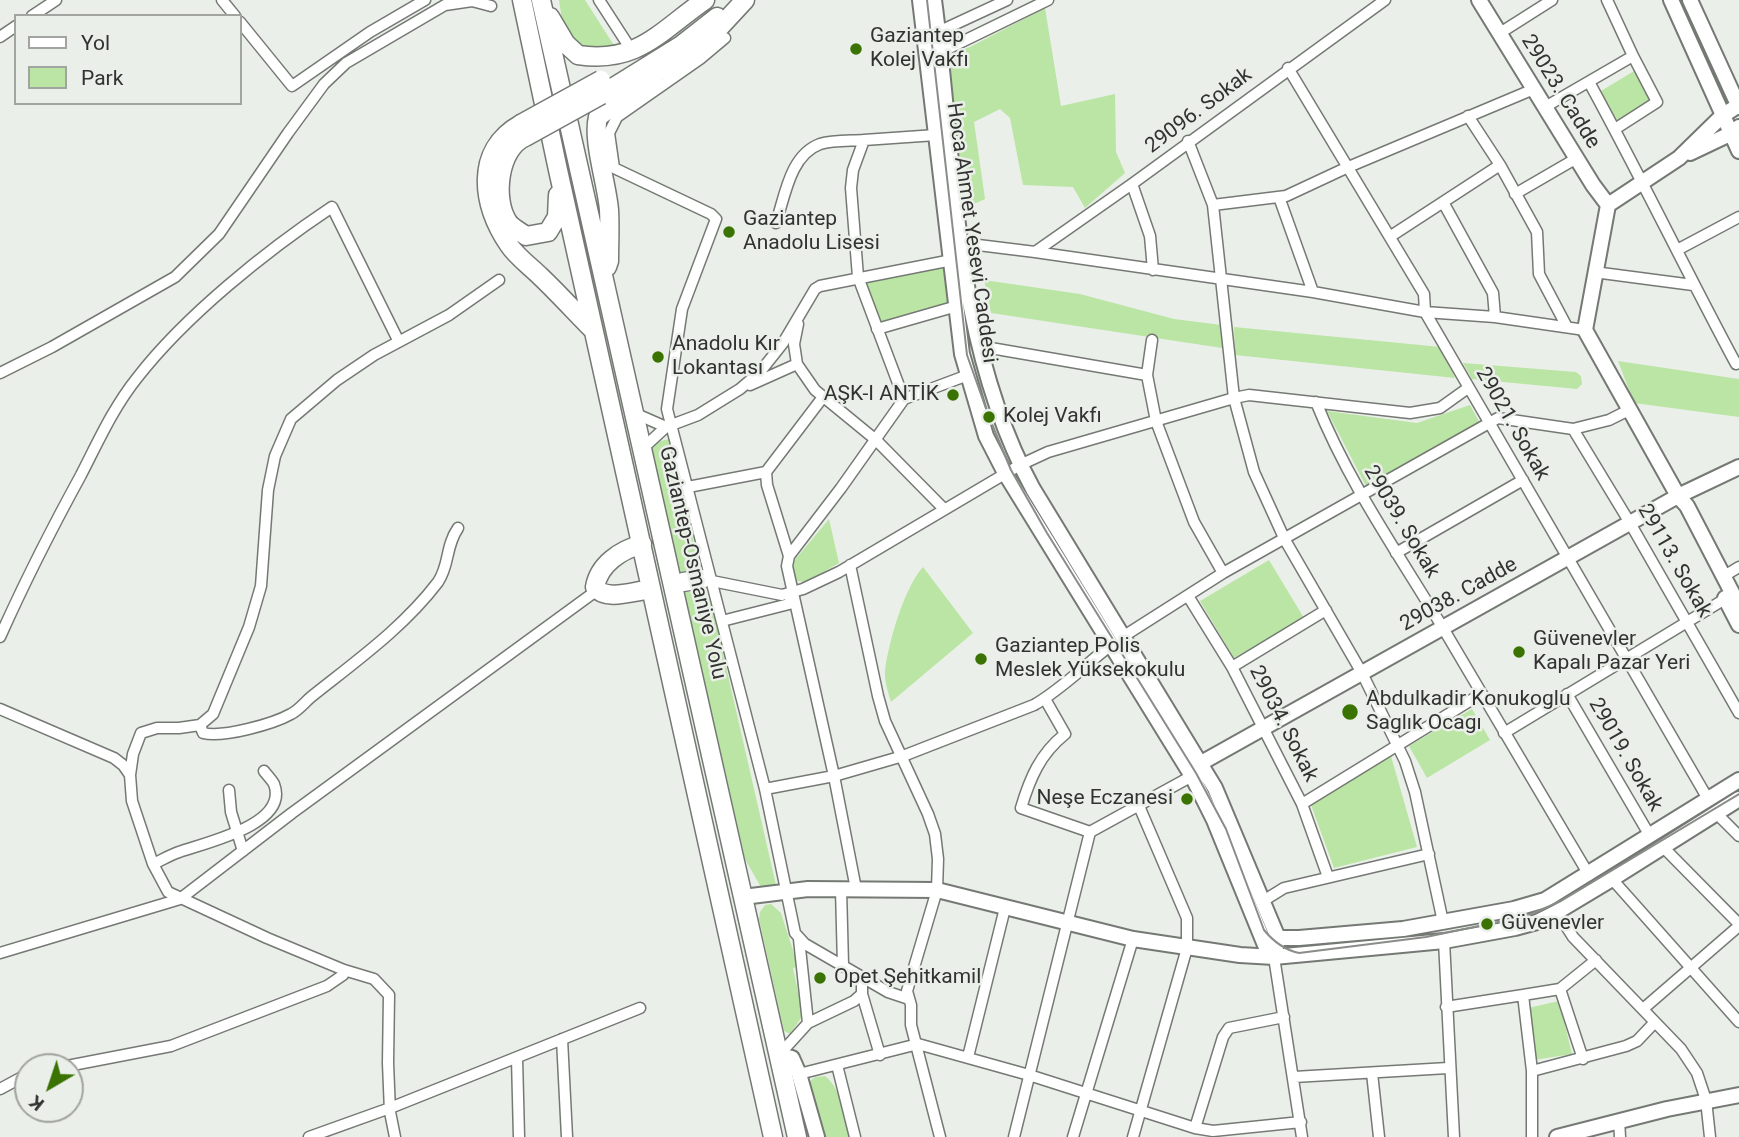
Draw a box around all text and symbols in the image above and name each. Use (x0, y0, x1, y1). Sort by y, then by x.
legend (14, 14, 242, 105)
place label: Gaziantep Kolej Vakfı (870, 24, 969, 74)
street label: 29023. Cadde (1515, 30, 1605, 154)
text: Yol (81, 31, 110, 55)
marker: Gaziantep Kolej Vakfı (848, 41, 864, 57)
street label: 29096. Sokak (1141, 63, 1257, 159)
text: Park (81, 66, 123, 90)
street label: Hoca Ahmet Yesevi Caddesi (940, 101, 1002, 365)
place label: Gaziantep Anadolu Lisesi (743, 207, 880, 257)
marker: Gaziantep Anadolu Lisesi (721, 224, 737, 240)
place label: Anadolu Kır Lokantası (672, 332, 780, 382)
marker: Anadolu Kır Lokantası (650, 349, 666, 365)
street label: 29021. Sokak (1469, 363, 1555, 485)
place label: AŞK-I ANTİK (824, 382, 939, 408)
marker: AŞK-I ANTİK (945, 387, 961, 403)
place label: Kolej Vakfı (1003, 404, 1102, 430)
marker: Kolej Vakfı (981, 409, 997, 425)
street label: Gaziantep-Osmaniye Yolu (653, 444, 731, 682)
street label: 29039. Sokak (1358, 461, 1444, 583)
street label: 29113. Sokak (1631, 500, 1717, 622)
street label: 29038. Cadde (1396, 553, 1522, 637)
place label: Güvenevler Kapalı Pazar Yeri (1533, 627, 1690, 677)
place label: Gaziantep Polis Meslek Yüksekokulu (995, 634, 1185, 684)
marker: Güvenevler Kapalı Pazar Yeri (1511, 644, 1527, 660)
marker: Gaziantep Polis Meslek Yüksekokulu (973, 651, 989, 667)
street label: 29034. Sokak (1243, 662, 1323, 786)
place label: Abdulkadir Konukoglu Saglık Ocagı (1366, 687, 1571, 737)
street label: 29019. Sokak (1582, 694, 1668, 816)
marker: Abdulkadir Konukoglu Saglık Ocagı (1340, 702, 1360, 722)
place label: Neşe Eczanesi (1036, 786, 1173, 812)
marker: Neşe Eczanesi (1179, 791, 1195, 807)
place label: Güvenevler (1501, 911, 1604, 937)
marker: Güvenevler (1479, 916, 1495, 932)
place label: Opet Şehitkamil (834, 965, 981, 991)
marker: Opet Şehitkamil (812, 970, 828, 986)
north arrow (14, 1053, 84, 1123)
text: K (25, 1090, 49, 1116)

